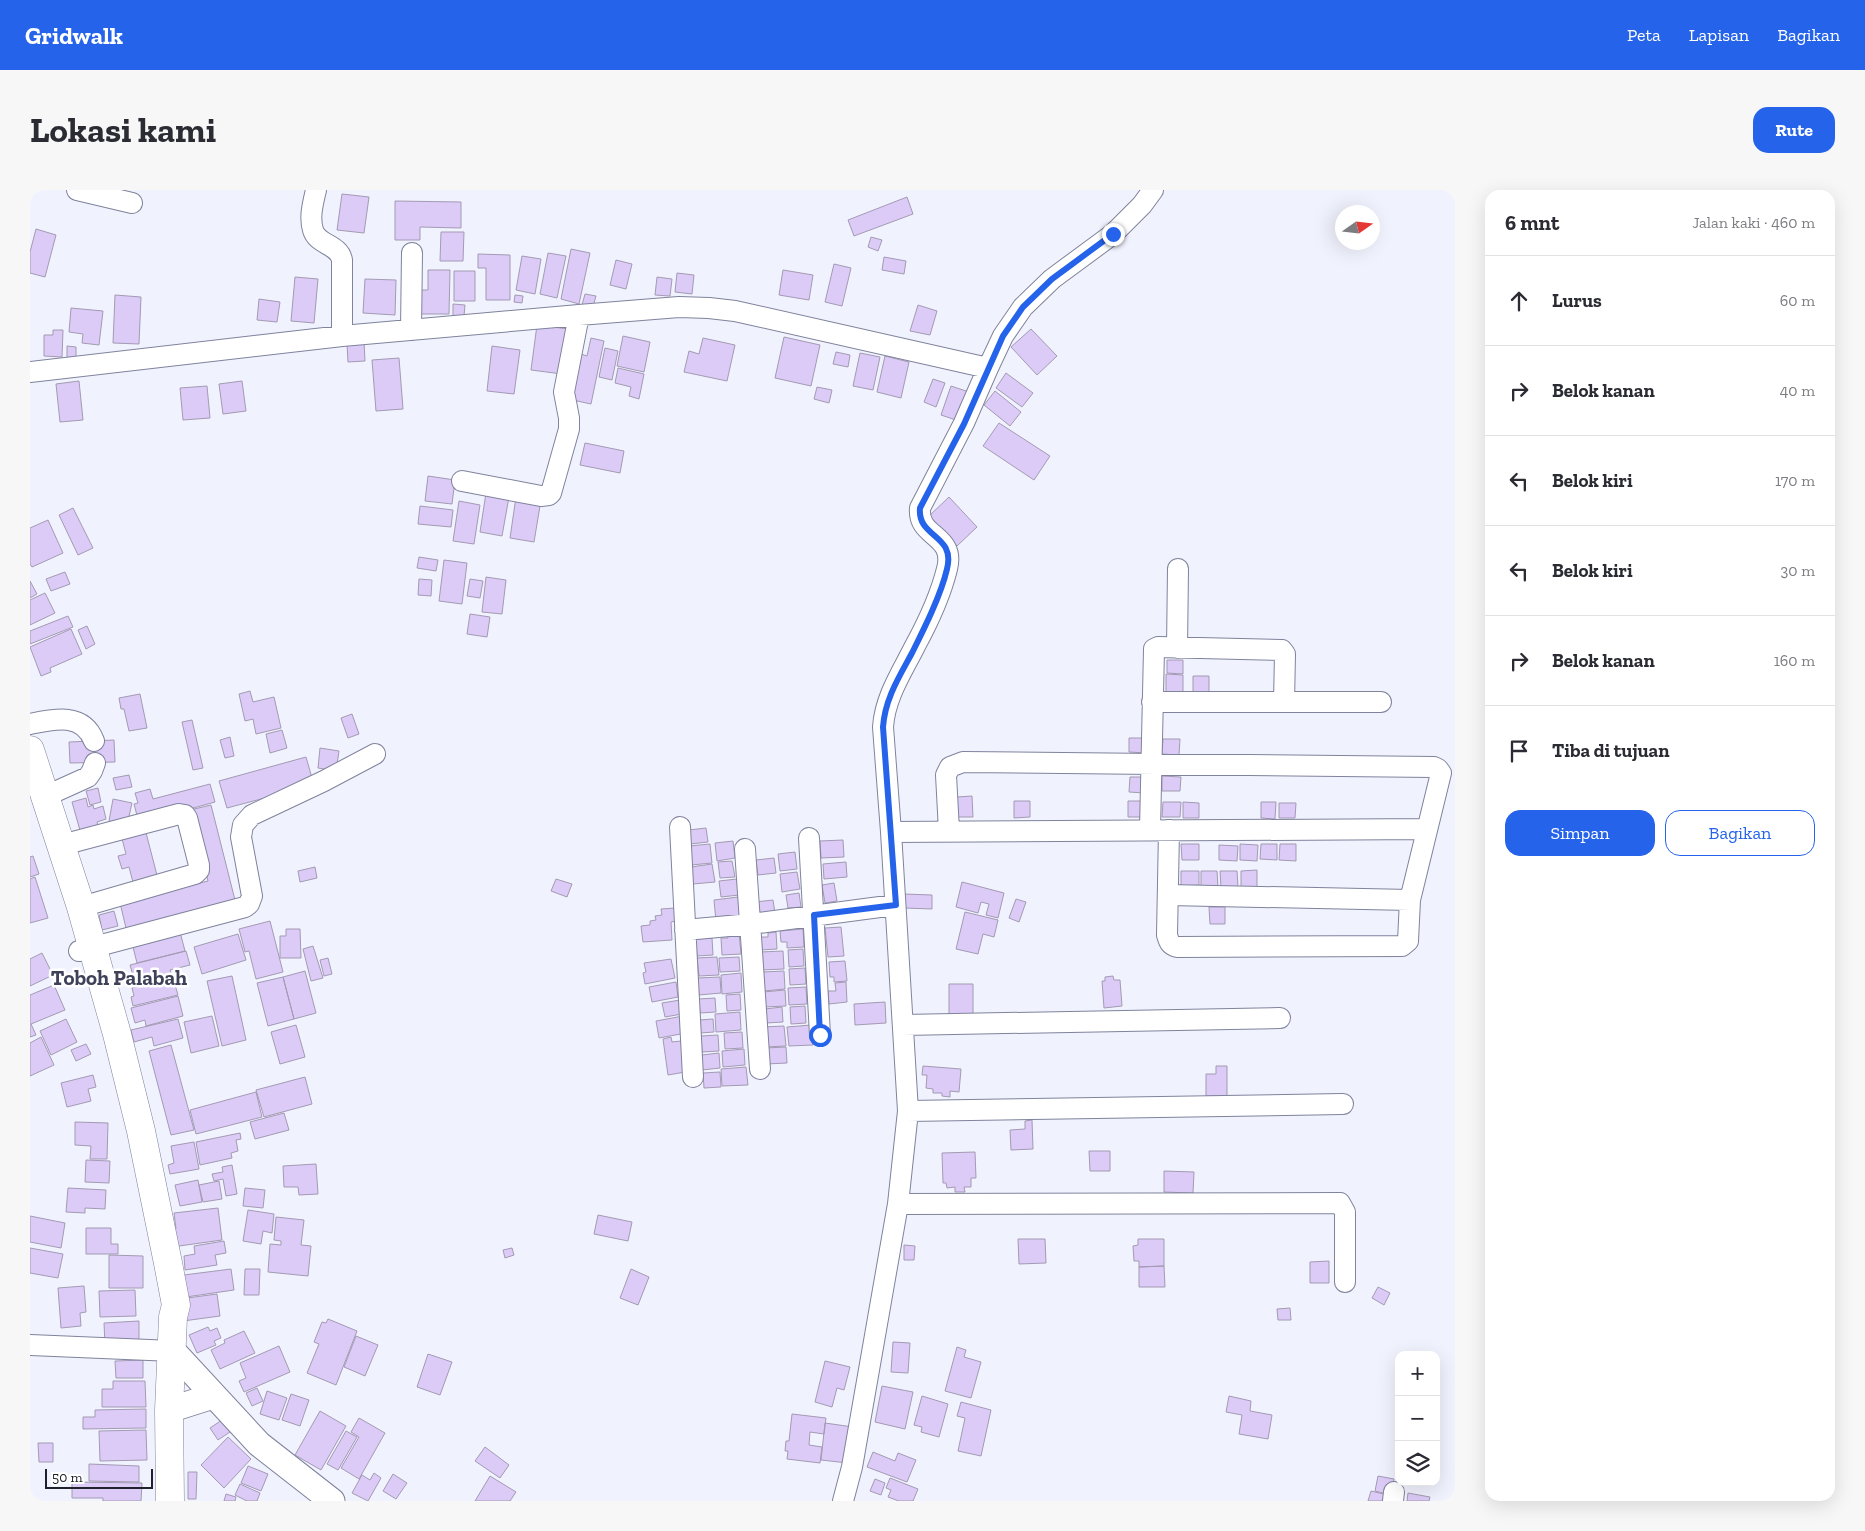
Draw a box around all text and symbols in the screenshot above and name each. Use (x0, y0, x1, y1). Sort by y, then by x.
text: Gridwalk (25, 21, 123, 50)
text: Peta (1627, 24, 1661, 46)
text: Lapisan (1689, 24, 1749, 46)
text: Bagikan (1777, 24, 1840, 46)
button: Rute (1753, 107, 1835, 153)
text: Lokasi kami (30, 109, 216, 151)
north arrow (1335, 205, 1380, 250)
text: 6 mnt (1505, 210, 1559, 235)
text: Jalan kaki · 460 m (1692, 213, 1815, 232)
route end (1102, 223, 1125, 246)
icon: ahead (1505, 287, 1533, 315)
text: Lurus (1552, 289, 1602, 312)
text: 60 m (1780, 291, 1815, 310)
icon: right (1505, 377, 1533, 405)
text: Belok kanan (1552, 379, 1655, 402)
text: 40 m (1780, 381, 1815, 400)
icon: left (1505, 467, 1533, 495)
text: Belok kiri (1552, 469, 1633, 492)
text: 170 m (1775, 471, 1815, 490)
icon: left (1505, 557, 1533, 585)
text: Belok kiri (1552, 559, 1633, 582)
text: 30 m (1781, 561, 1815, 580)
icon: right (1505, 647, 1533, 675)
text: Belok kanan (1552, 649, 1655, 672)
text: 160 m (1774, 651, 1815, 670)
icon: arrive (1505, 737, 1533, 765)
text: Tiba di tujuan (1552, 739, 1669, 762)
button: Simpan (1505, 810, 1655, 856)
button: Bagikan (1665, 810, 1815, 856)
district label: Toboh Palabah (51, 965, 187, 990)
route start (809, 1024, 832, 1047)
map controls (1395, 1351, 1440, 1486)
button: + (1395, 1351, 1440, 1396)
button: − (1395, 1396, 1440, 1441)
button: layers (1395, 1441, 1440, 1486)
scale bar (45, 1466, 152, 1489)
text: 50 m (52, 1469, 83, 1486)

